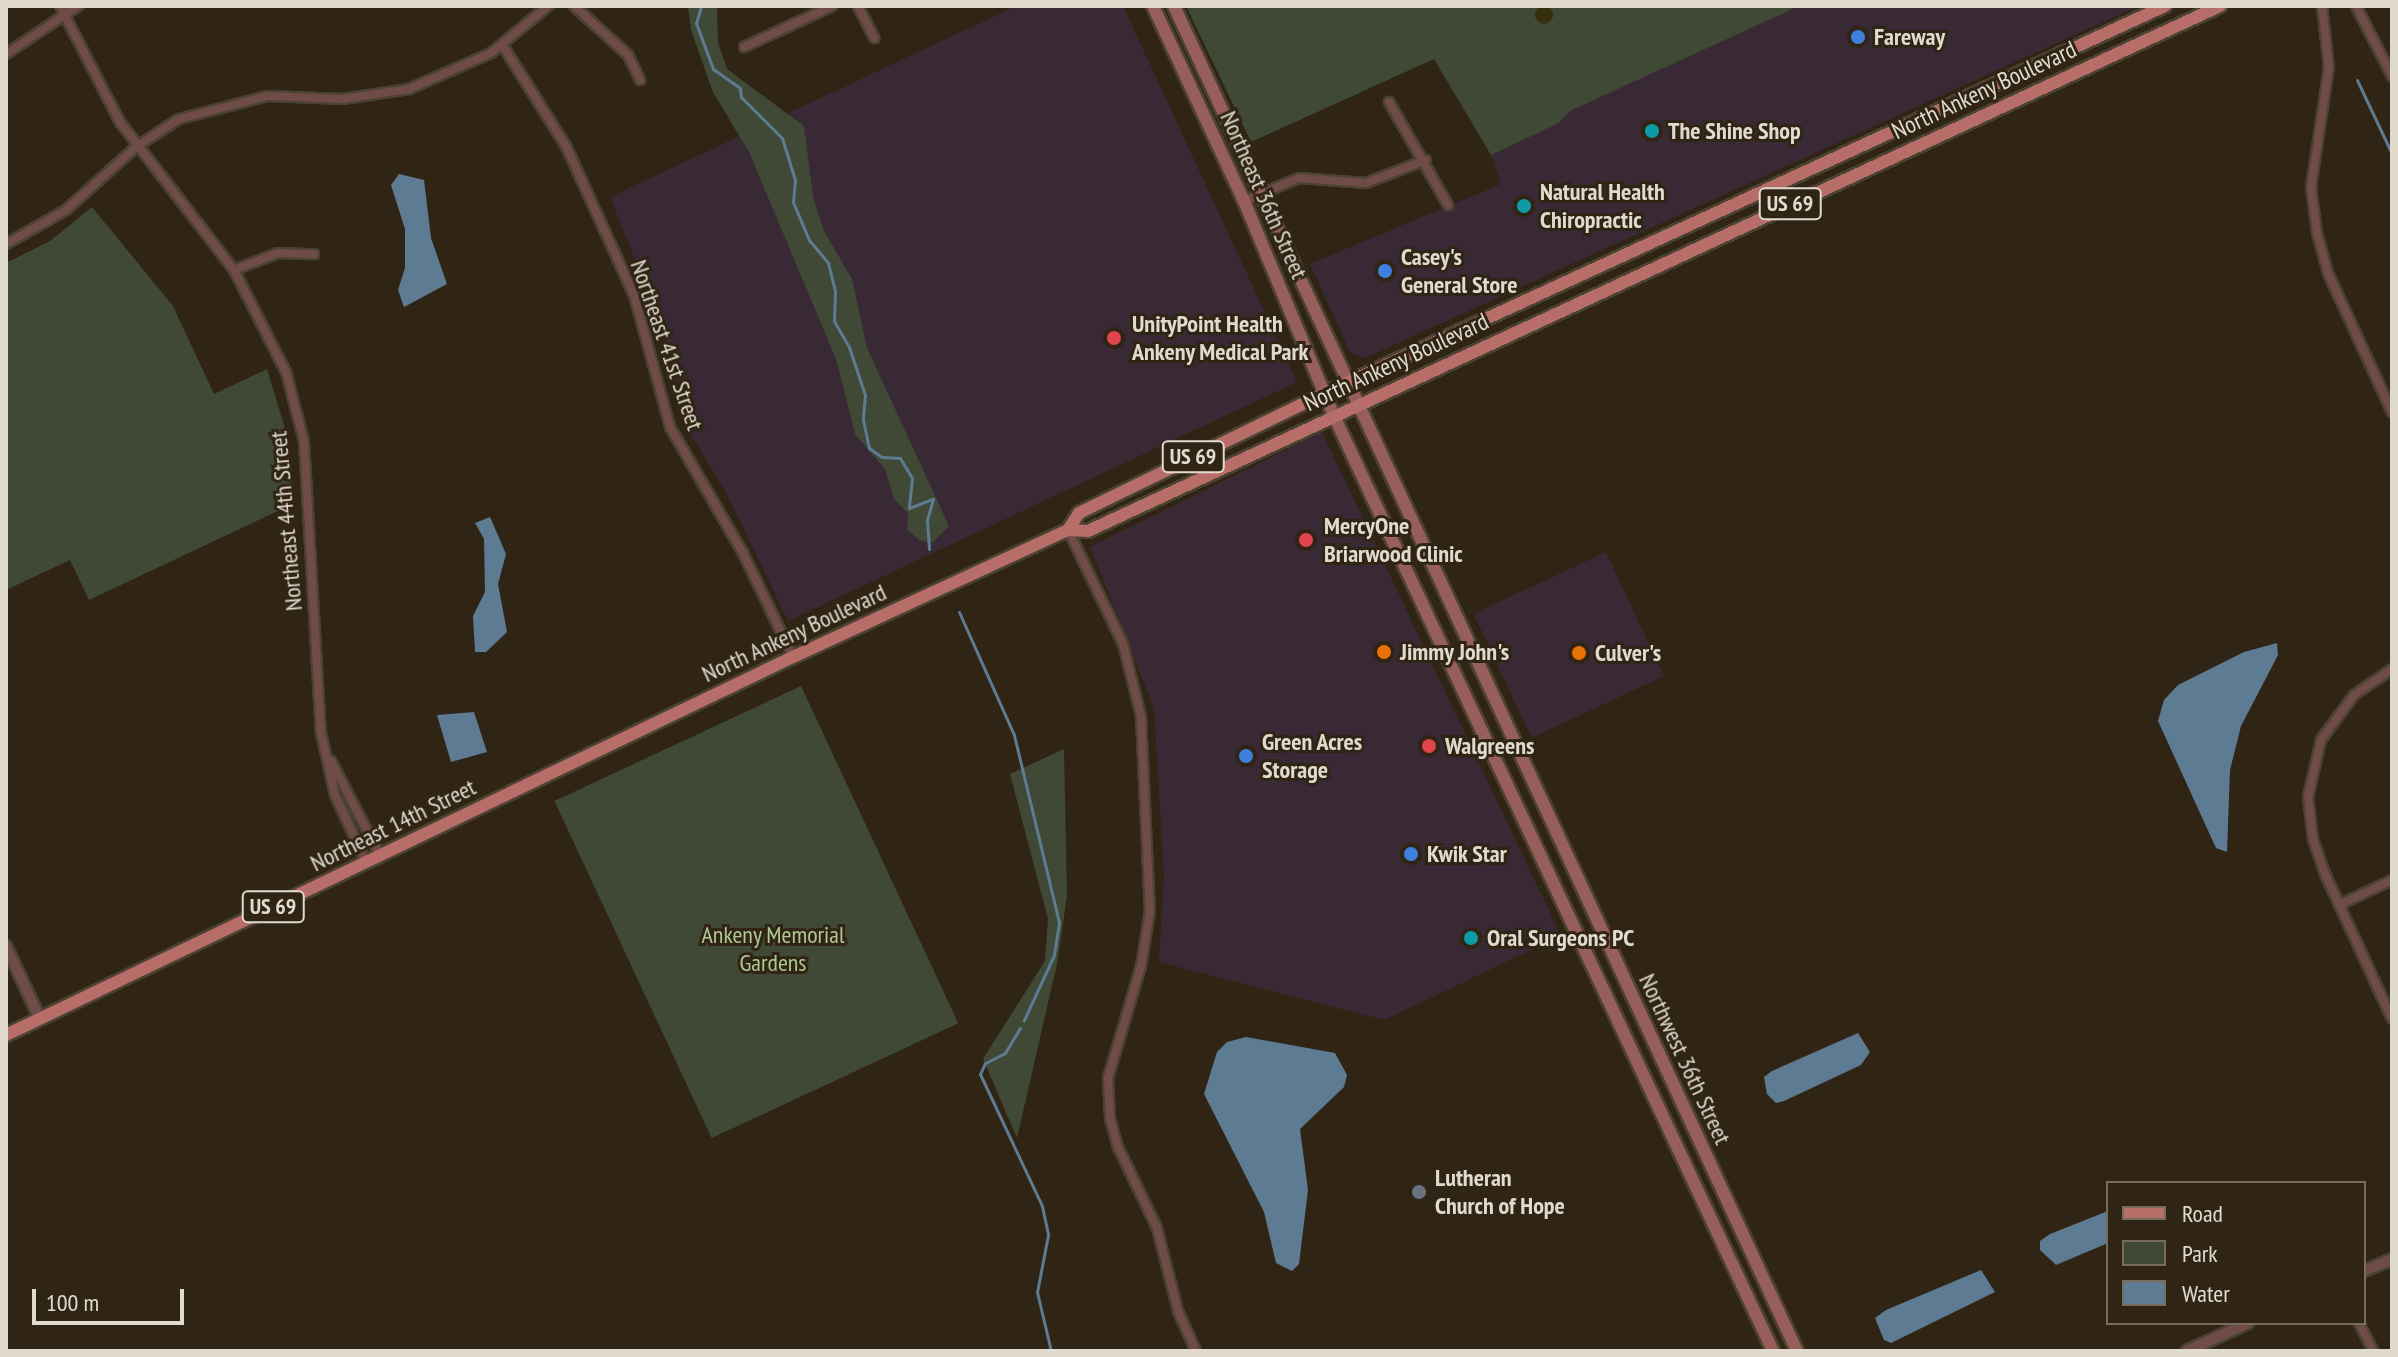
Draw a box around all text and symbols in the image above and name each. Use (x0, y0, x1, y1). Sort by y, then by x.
place label: Fareway (1874, 23, 1945, 51)
marker: Fareway (1849, 28, 1867, 46)
street label: North Ankeny Boulevard (1887, 34, 2081, 146)
street label: Northeast 36th Street (1214, 107, 1314, 283)
place label: The Shine Shop (1668, 117, 1801, 145)
marker: The Shine Shop (1643, 122, 1661, 140)
place label: Natural Health Chiropractic (1540, 178, 1665, 234)
road number: US 69 (1758, 186, 1822, 222)
marker: Natural Health Chiropractic (1515, 197, 1533, 215)
place label: Casey's General Store (1401, 243, 1518, 299)
street label: Northeast 41st Street (624, 256, 710, 434)
marker: Casey's General Store (1376, 262, 1394, 280)
street label: North Ankeny Boulevard (1299, 306, 1493, 418)
place label: UnityPoint Health Ankeny Medical Park (1132, 310, 1309, 366)
marker: UnityPoint Health Ankeny Medical Park (1103, 327, 1125, 349)
street label: Northeast 44th Street (264, 430, 308, 612)
road number: US 69 (1161, 439, 1225, 475)
place label: MercyOne Briarwood Clinic (1324, 512, 1463, 568)
marker: MercyOne Briarwood Clinic (1295, 529, 1317, 551)
street label: North Ankeny Boulevard (697, 577, 891, 689)
place label: Jimmy John's (1400, 638, 1510, 666)
place label: Culver's (1595, 639, 1661, 667)
marker: Jimmy John's (1375, 643, 1393, 661)
marker: Culver's (1570, 644, 1588, 662)
place label: Green Acres Storage (1262, 728, 1363, 784)
place label: Walgreens (1445, 732, 1534, 760)
marker: Walgreens (1420, 737, 1438, 755)
marker: Green Acres Storage (1237, 747, 1255, 765)
street label: Northeast 14th Street (306, 773, 480, 877)
place label: Kwik Star (1427, 840, 1507, 868)
marker: Kwik Star (1402, 845, 1420, 863)
road number: US 69 (241, 889, 305, 925)
park label: Ankeny Memorial Gardens (701, 921, 845, 977)
place label: Oral Surgeons PC (1487, 924, 1634, 952)
marker: Oral Surgeons PC (1462, 929, 1480, 947)
street label: Northwest 36th Street (1633, 969, 1737, 1149)
place label: Lutheran Church of Hope (1435, 1164, 1565, 1220)
legend (2106, 1181, 2366, 1325)
marker: Lutheran Church of Hope (1410, 1183, 1428, 1201)
text: Road (2182, 1198, 2223, 1229)
text: Park (2182, 1238, 2218, 1269)
scale bar (36, 1273, 188, 1323)
text: Water (2182, 1278, 2230, 1309)
text: 100 m (46, 1287, 99, 1318)

